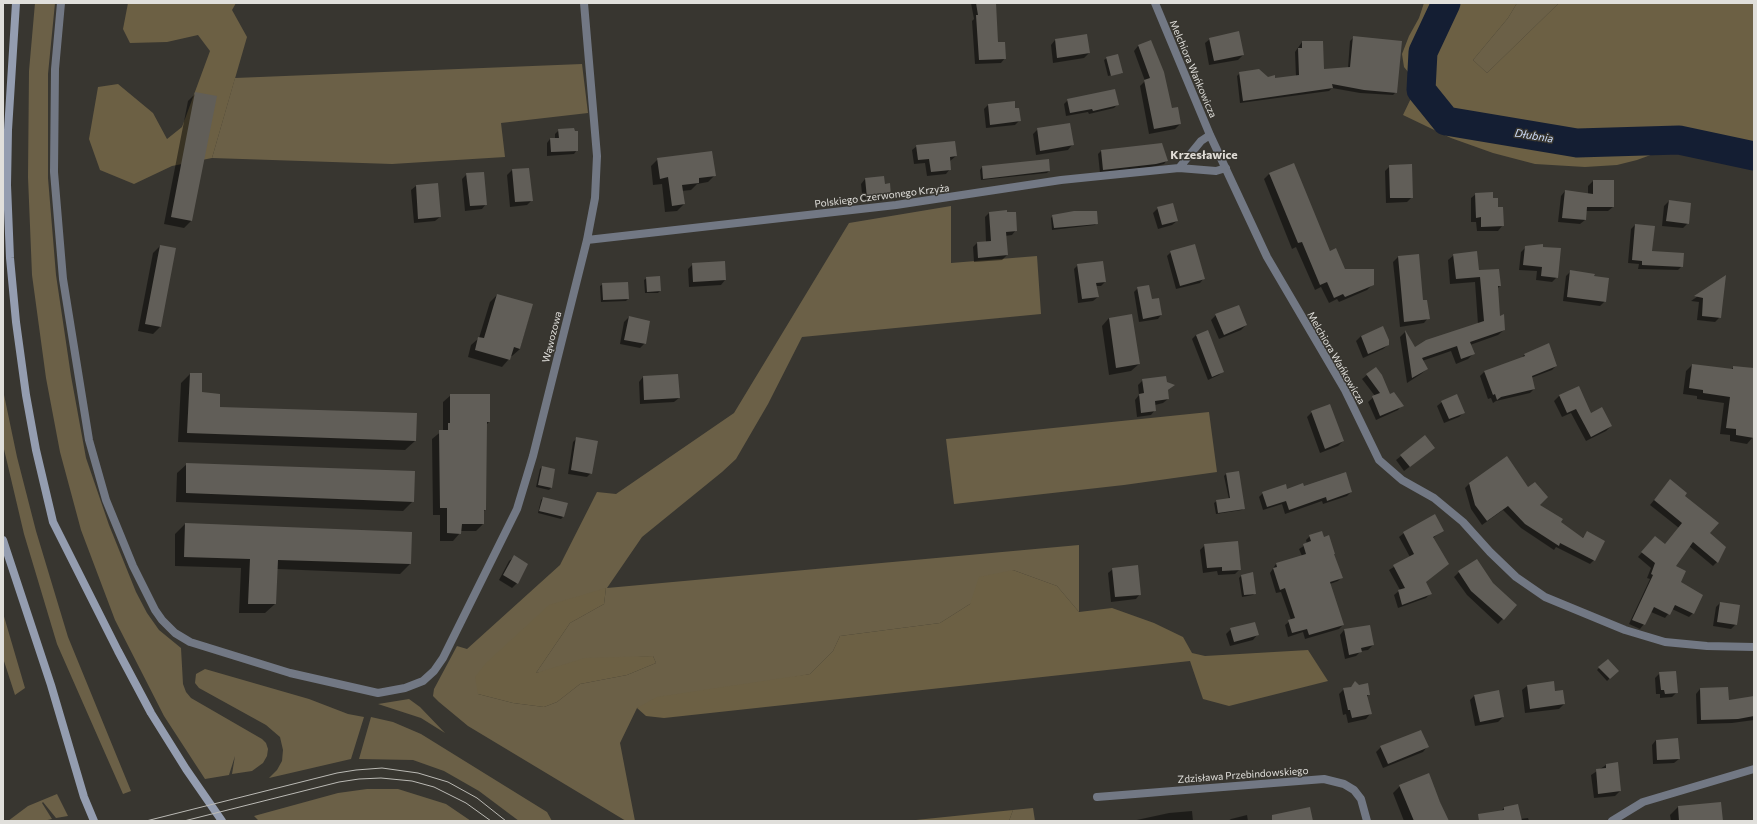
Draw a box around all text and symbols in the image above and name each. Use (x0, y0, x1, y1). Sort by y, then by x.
street label: Melchiora Wańkowicza (1167, 18, 1219, 120)
water label: Dłubnia (1514, 126, 1554, 146)
district label: Krzesławice (1170, 148, 1238, 162)
street label: Polskiego Czerwonego Krzyża (814, 182, 950, 210)
street label: Wąwozowa (540, 310, 564, 364)
street label: Melchiora Wańkowicza (1305, 310, 1367, 406)
street label: Zdzisława Przebindowskiego (1177, 764, 1309, 786)

